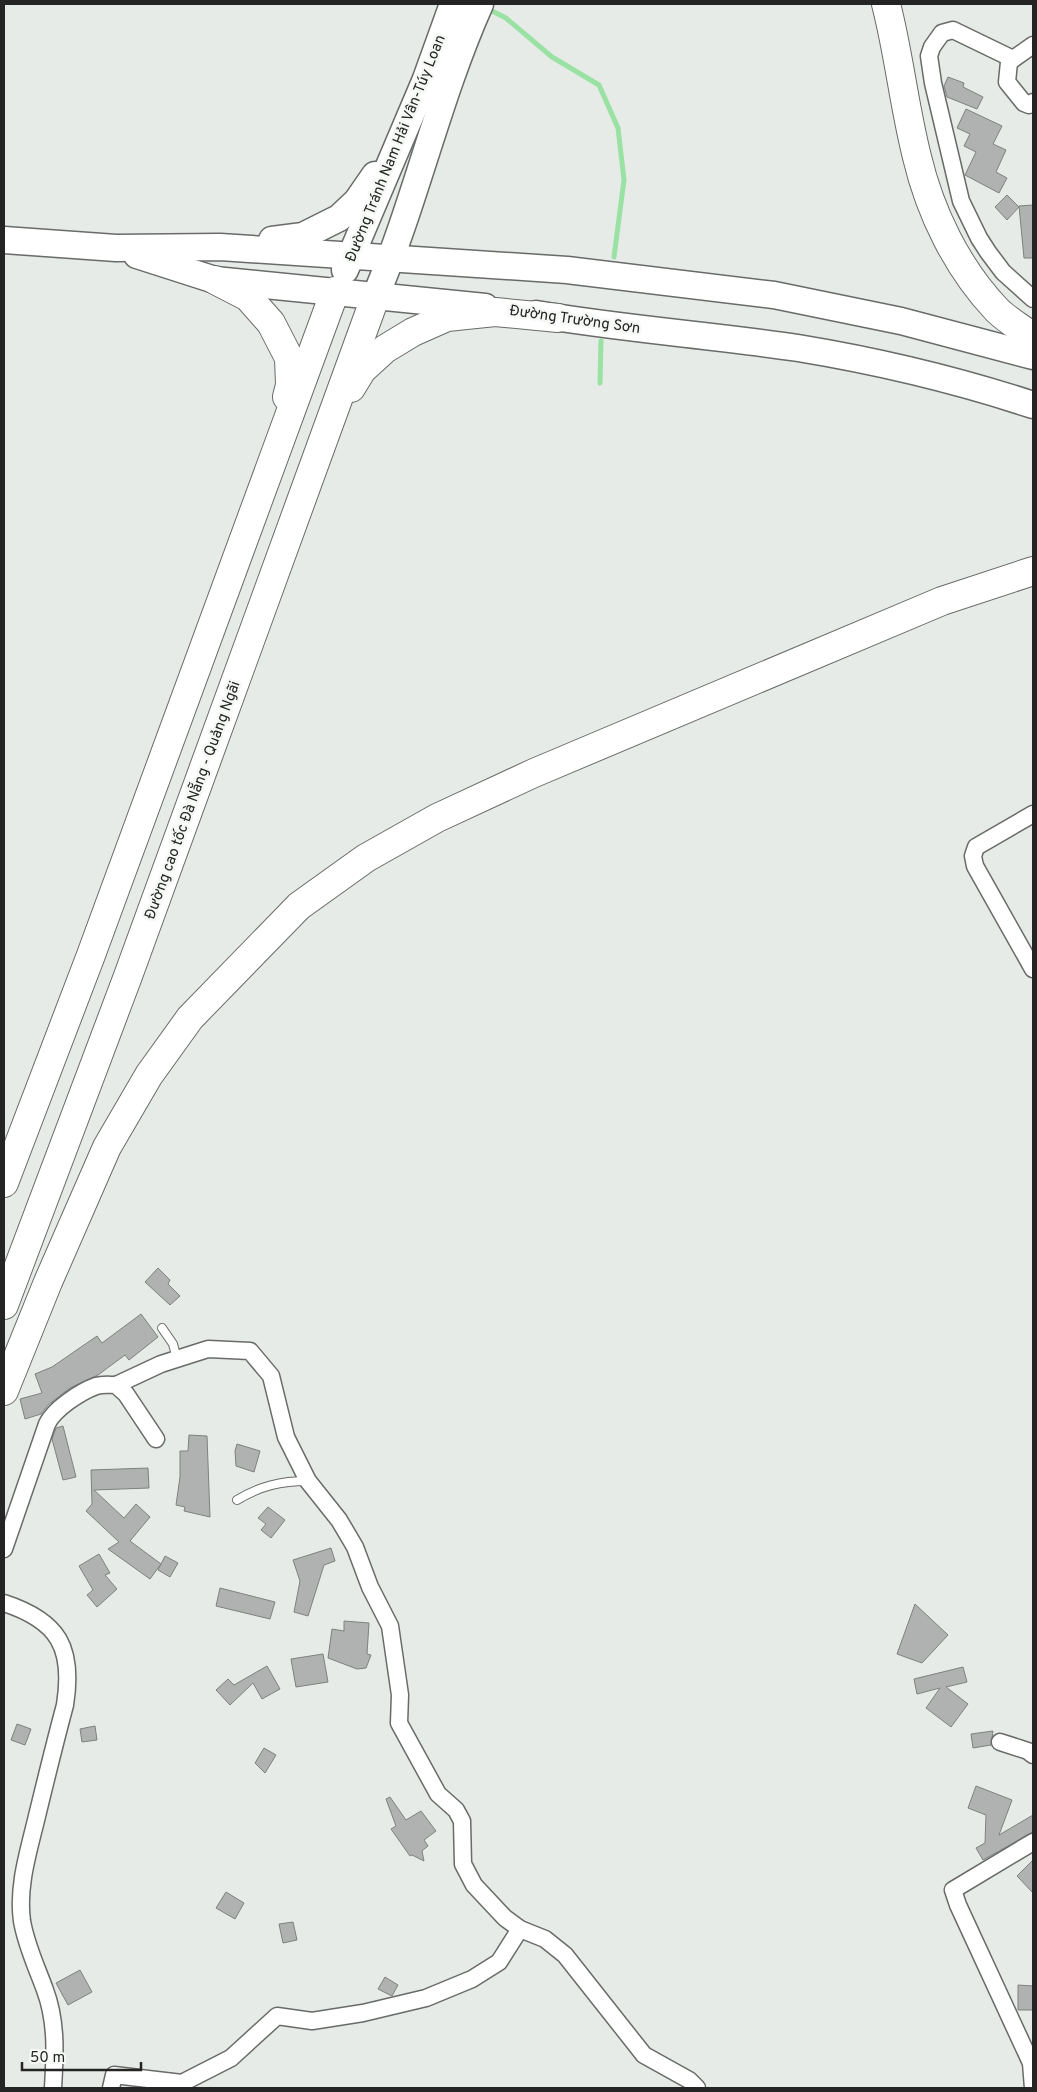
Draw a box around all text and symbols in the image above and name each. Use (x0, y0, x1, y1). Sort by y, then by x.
street label: Đường Tránh Nam Hải Vân-Túy Loan (342, 32, 451, 265)
street label: Đường Trường Sơn (508, 302, 641, 339)
street label: Đường cao tốc Đà Nẵng - Quảng Ngãi (140, 678, 246, 922)
scale bar (22, 2040, 141, 2072)
text: 50 m (30, 2049, 65, 2068)

